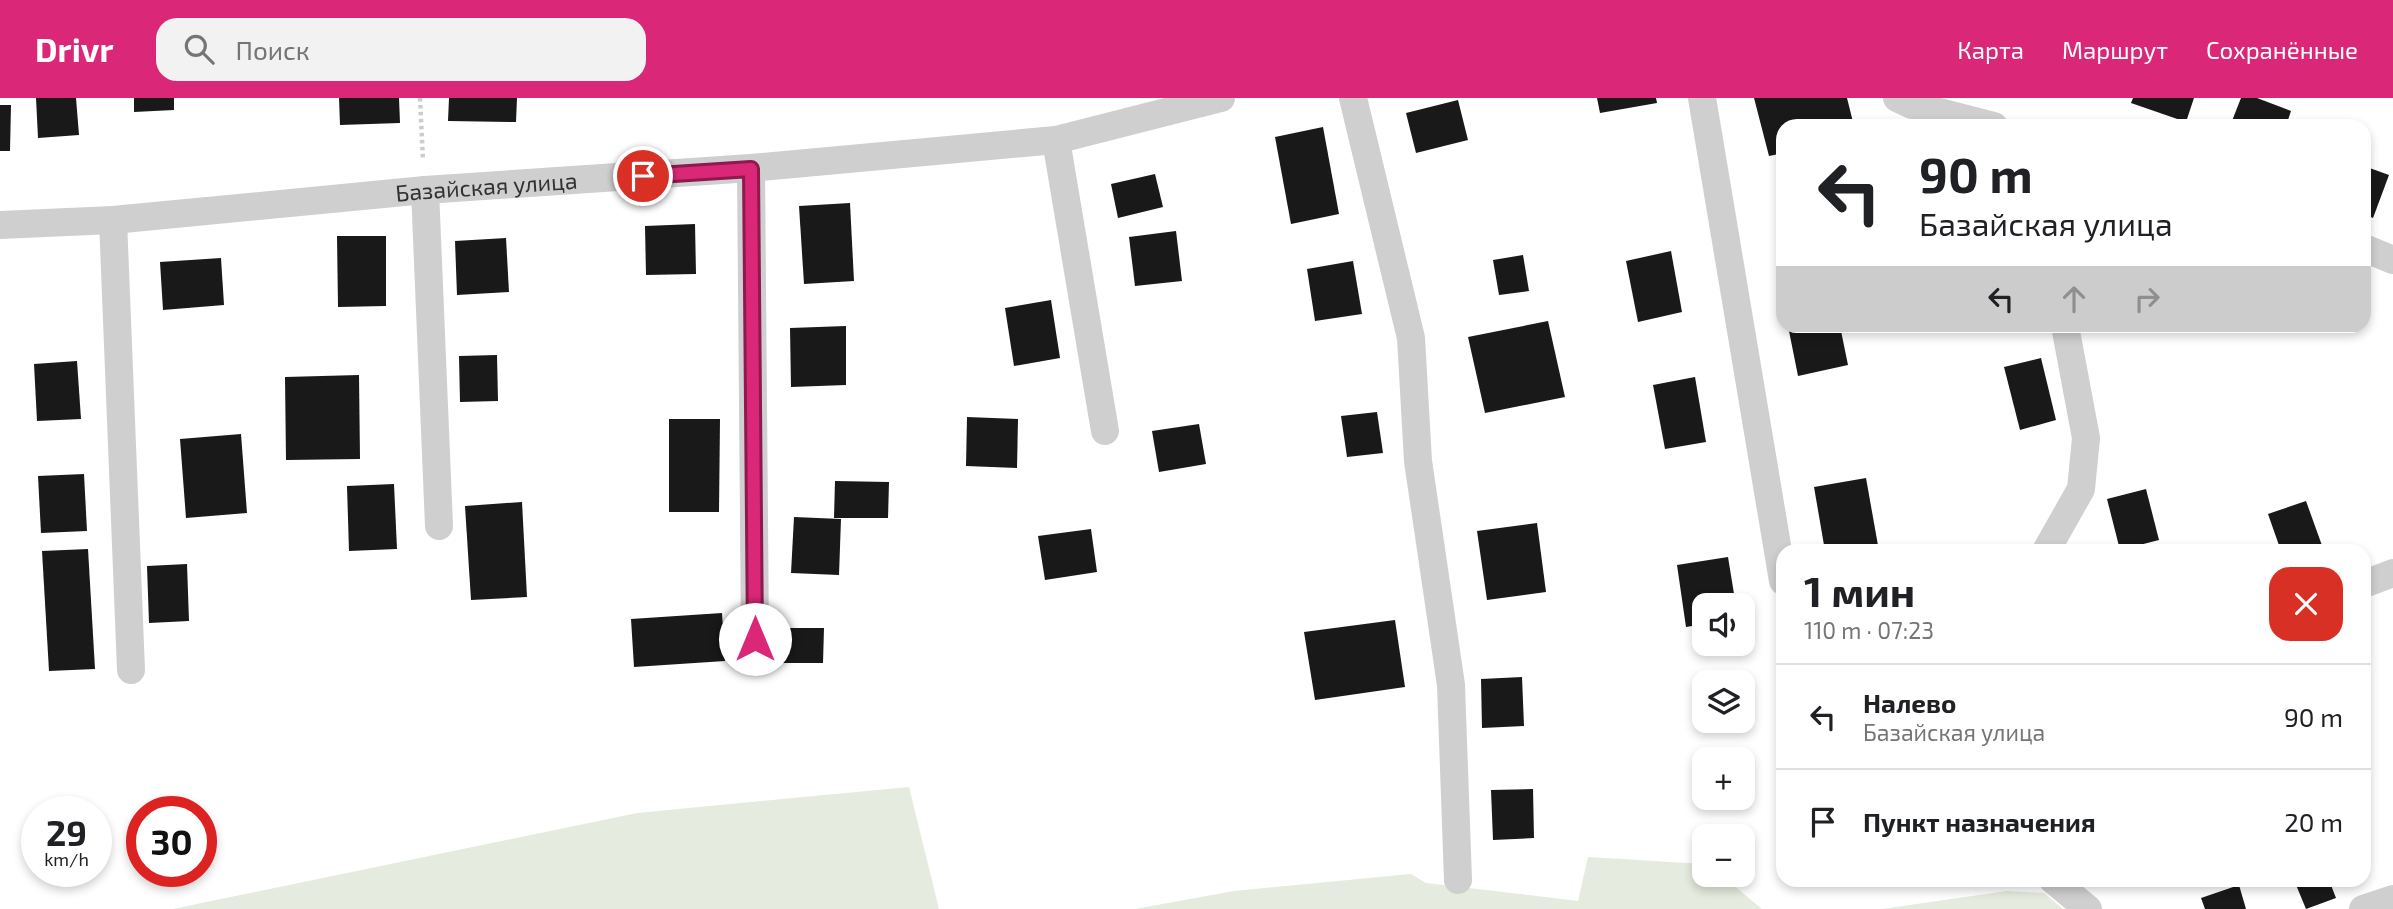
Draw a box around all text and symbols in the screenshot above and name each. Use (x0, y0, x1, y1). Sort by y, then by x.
search box (156, 18, 646, 81)
text: Drivr (35, 29, 114, 69)
icon: search (180, 30, 218, 68)
text: Поиск (236, 34, 310, 65)
text: Карта (1957, 35, 2024, 64)
text: Маршрут (2062, 35, 2168, 64)
text: Сохранённые (2206, 35, 2358, 64)
text: 90 m (1919, 144, 2033, 203)
pin (613, 146, 673, 206)
icon: left (1804, 147, 1895, 238)
icon: arrive (624, 157, 662, 195)
street label: Базайская улица (394, 166, 578, 207)
text: Базайская улица (1919, 204, 2173, 242)
icon: left (1982, 280, 2020, 318)
icon: ahead (2055, 280, 2093, 318)
icon: right (2128, 280, 2166, 318)
text: 1 мин (1804, 565, 1915, 615)
button: close (2269, 567, 2343, 641)
map controls (1692, 593, 1755, 887)
button: sound (1692, 593, 1755, 656)
position arrow (718, 602, 792, 676)
text: 110 m · 07:23 (1804, 616, 1934, 644)
button: layers (1692, 670, 1755, 733)
text: Налево (1863, 687, 1956, 718)
icon: left (1804, 698, 1842, 736)
text: 90 m (2284, 701, 2343, 732)
text: Базайская улица (1863, 718, 2045, 746)
button: + (1692, 747, 1755, 810)
speed limit sign: 30 (126, 796, 217, 887)
icon: arrive (1804, 803, 1842, 841)
text: Пункт назначения (1863, 806, 2096, 837)
text: 20 m (2284, 806, 2343, 837)
text: 29 (46, 811, 87, 853)
button: − (1692, 824, 1755, 887)
text: km/h (44, 848, 89, 870)

